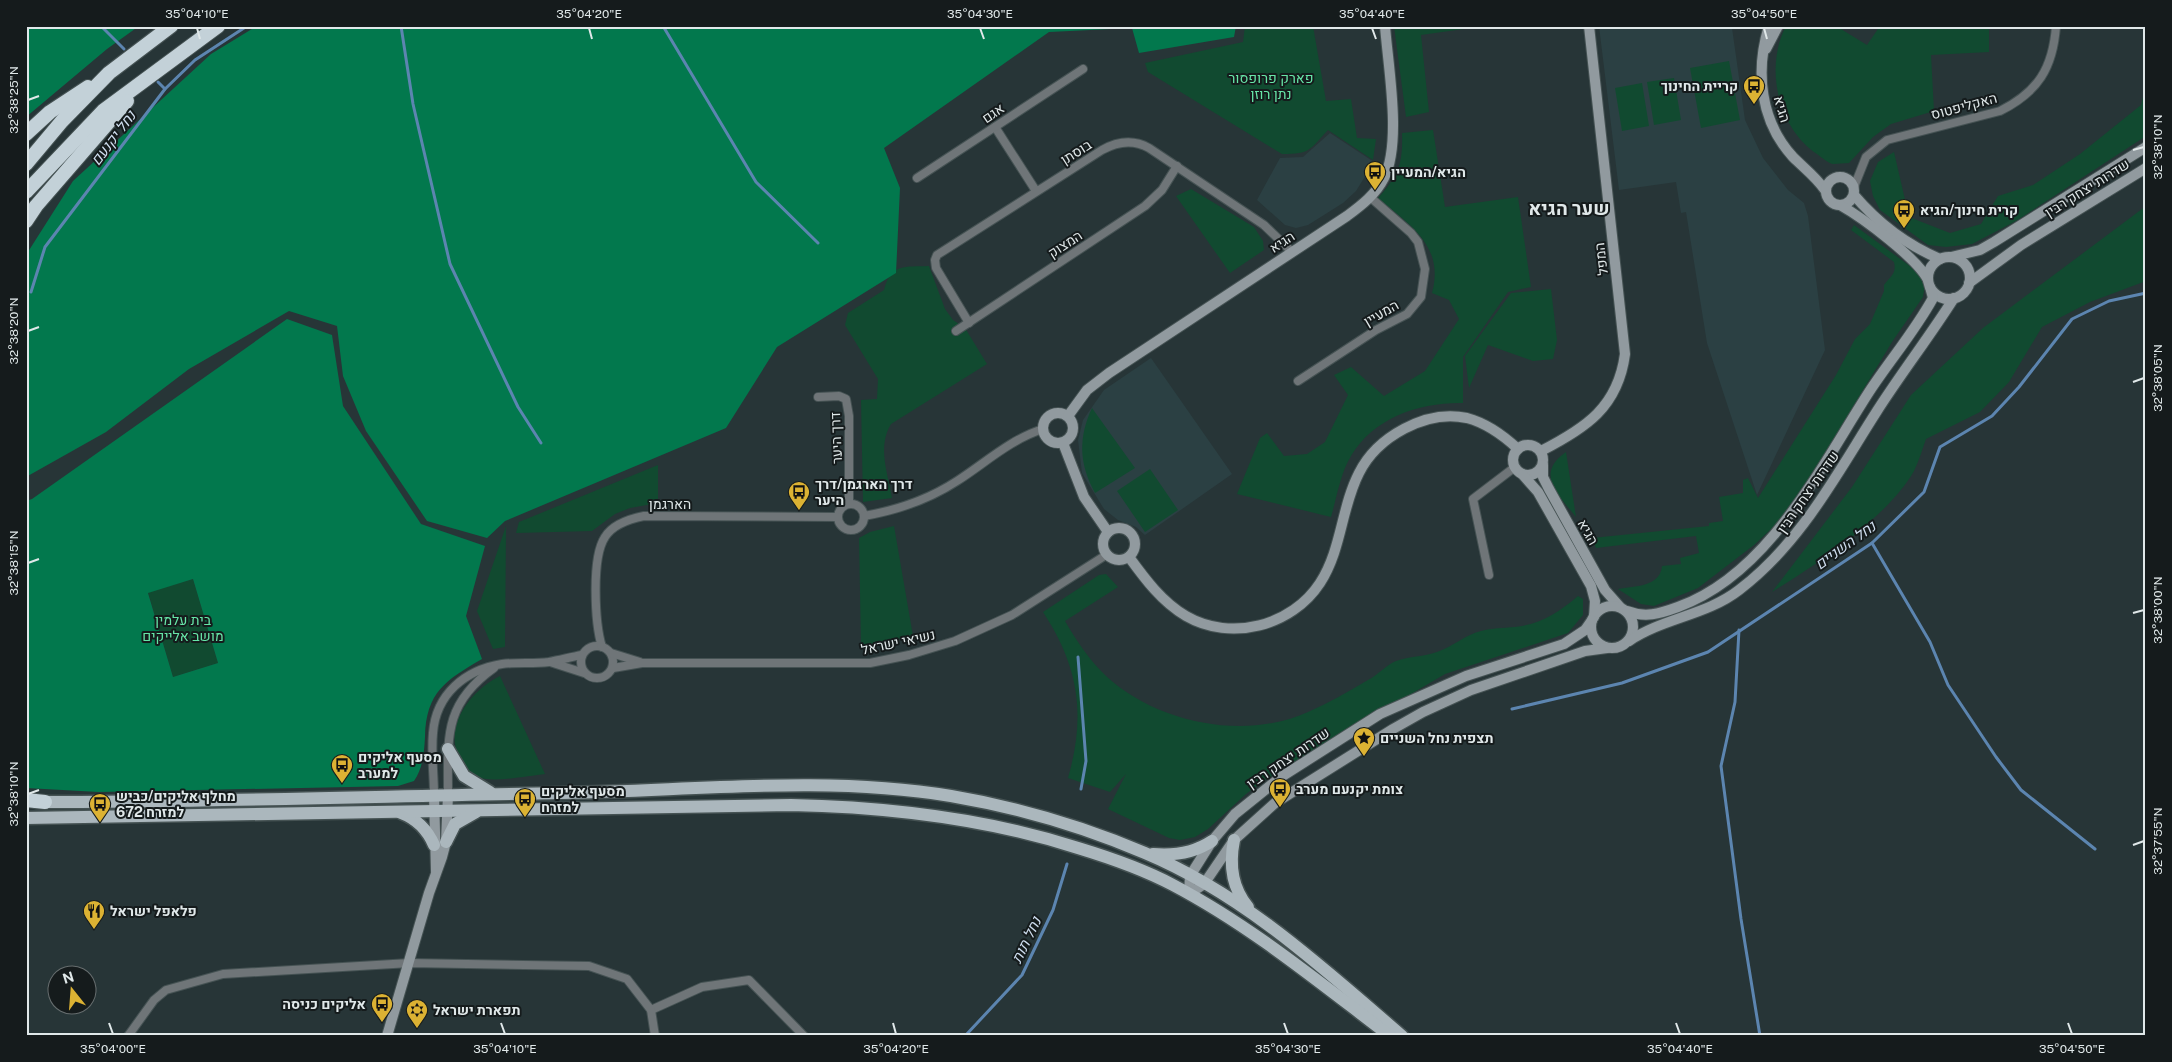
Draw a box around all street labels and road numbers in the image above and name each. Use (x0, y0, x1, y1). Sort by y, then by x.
street label: האקליפטוס (1929, 89, 1999, 123)
street label: הגיא (1771, 94, 1793, 124)
street label: אגם (979, 100, 1007, 126)
street label: בוסתן (1058, 136, 1095, 168)
street label: שדרות יצחק רבין (2042, 156, 2132, 220)
street label: המצוק (1045, 227, 1085, 261)
street label: הגיא (1266, 228, 1298, 256)
street label: המפל (1591, 242, 1611, 276)
street label: המעיין (1361, 297, 1401, 329)
street label: דרך היער (827, 412, 845, 464)
street label: שדרות יצחק רבין (1774, 448, 1842, 536)
street label: הארגמן (649, 496, 691, 512)
street label: הגיא (1574, 516, 1602, 548)
street label: נשיאי ישראל (859, 626, 937, 658)
street label: שדרות יצחק רבין (1244, 724, 1332, 792)

